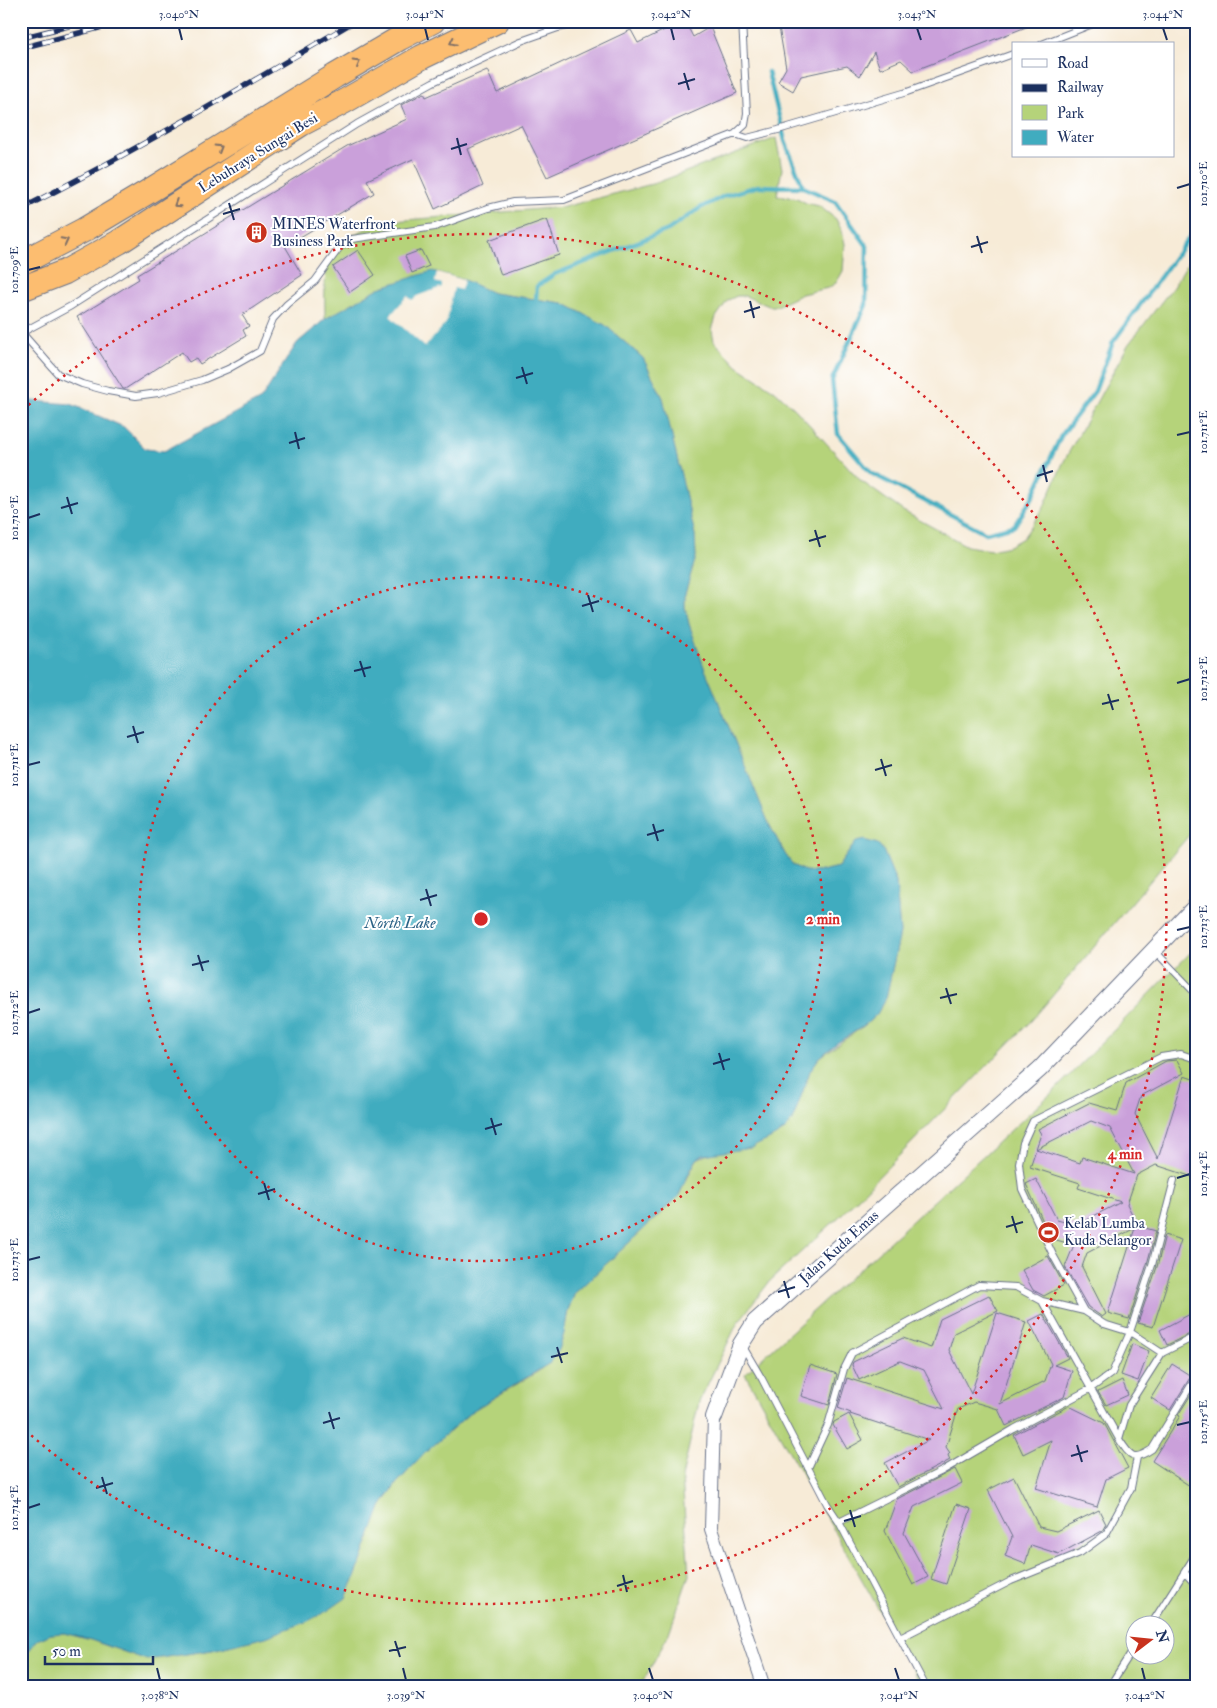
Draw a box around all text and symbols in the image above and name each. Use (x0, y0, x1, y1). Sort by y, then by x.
text: 3.040°N (159, 7, 200, 22)
text: 3.041°N (406, 7, 445, 22)
text: 3.042°N (651, 7, 692, 22)
text: 3.043°N (897, 7, 937, 22)
text: 3.044°N (1143, 7, 1184, 22)
one-way arrow (449, 36, 458, 46)
legend (1012, 42, 1174, 158)
text: Road (1057, 54, 1089, 73)
one-way arrow (352, 59, 361, 69)
text: Railway (1057, 78, 1104, 97)
text: Park (1057, 104, 1084, 123)
street label: Lebuhraya Sungai Besi (195, 109, 321, 197)
text: Water (1056, 128, 1094, 147)
one-way arrow (213, 145, 222, 155)
text: 101.710°E (1196, 161, 1211, 207)
one-way arrow (173, 197, 182, 207)
place label: MINES Waterfront Business Park (272, 215, 395, 251)
building icon: MINES Waterfront Business Park (244, 221, 268, 245)
one-way arrow (59, 237, 68, 247)
text: 101.709°E (7, 246, 22, 294)
text: 101.711°E (1196, 410, 1211, 454)
text: 101.710°E (7, 495, 22, 541)
text: 101.712°E (1196, 656, 1211, 702)
text: 101.711°E (7, 743, 22, 787)
text: 101.713°E (1196, 905, 1211, 949)
centre of rings (472, 910, 490, 928)
text: 2 min (806, 910, 840, 929)
water label: North Lake (364, 913, 436, 933)
text: 101.712°E (7, 990, 22, 1036)
text: 4 min (1107, 1145, 1143, 1164)
text: 101.714°E (1196, 1151, 1211, 1197)
street label: Jalan Kuda Emas (794, 1206, 884, 1289)
place label: Kelab Lumba Kuda Selangor (1064, 1214, 1152, 1250)
sports icon: Kelab Lumba Kuda Selangor (1036, 1220, 1060, 1244)
text: 101.713°E (7, 1238, 22, 1282)
text: 101.715°E (1196, 1399, 1211, 1444)
text: 101.714°E (7, 1485, 22, 1531)
north arrow (1124, 1616, 1174, 1666)
text: N (1152, 1627, 1172, 1645)
scale bar (45, 1633, 152, 1665)
text: 50 m (52, 1642, 81, 1661)
text: 3.038°N (141, 1688, 179, 1703)
text: 3.039°N (387, 1688, 426, 1703)
text: 3.040°N (633, 1688, 674, 1703)
text: 3.041°N (880, 1688, 919, 1703)
text: 3.042°N (1125, 1688, 1166, 1703)

